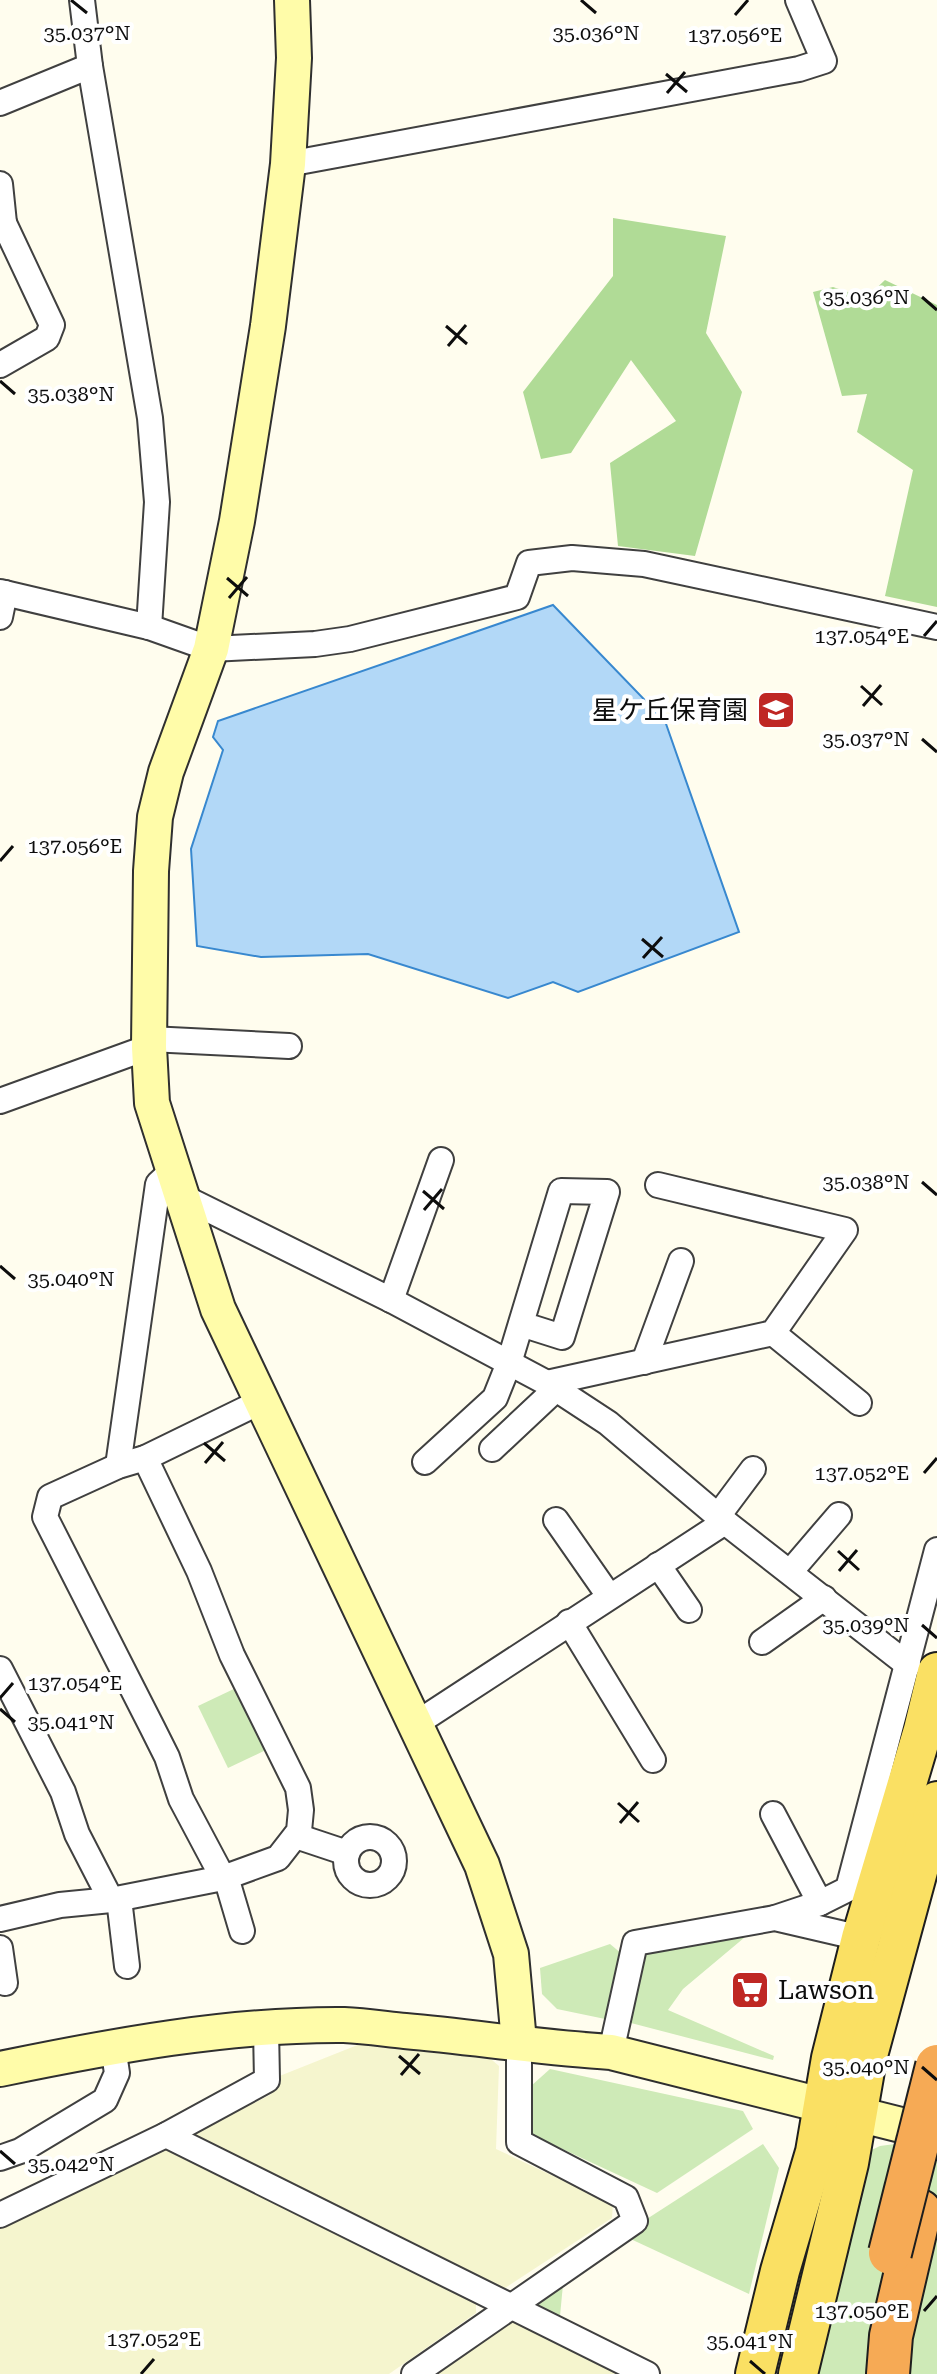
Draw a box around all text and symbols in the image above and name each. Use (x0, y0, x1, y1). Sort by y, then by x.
text: 35.037°N (44, 21, 130, 45)
text: 35.036°N (553, 21, 639, 45)
text: 137.056°E (688, 23, 782, 47)
text: 35.036°N (823, 285, 909, 309)
text: 35.038°N (28, 382, 114, 406)
text: 137.054°E (815, 624, 909, 648)
school or university icon: 星ケ丘保育園 (755, 689, 797, 731)
place label: 星ケ丘保育園 (592, 695, 748, 725)
text: 35.037°N (823, 727, 909, 751)
text: 137.056°E (28, 834, 122, 858)
text: 35.038°N (823, 1170, 909, 1194)
text: 35.040°N (28, 1267, 114, 1291)
text: 137.052°E (815, 1461, 909, 1485)
text: 35.039°N (823, 1613, 909, 1637)
text: 137.054°E (28, 1671, 122, 1695)
text: 35.041°N (28, 1710, 114, 1734)
supermarket icon: Lawson (729, 1969, 771, 2011)
place label: Lawson (778, 1975, 874, 2005)
text: 35.040°N (823, 2055, 909, 2079)
text: 35.042°N (28, 2152, 114, 2176)
text: 137.050°E (815, 2299, 909, 2323)
text: 137.052°E (107, 2327, 201, 2351)
text: 35.041°N (707, 2329, 793, 2353)

